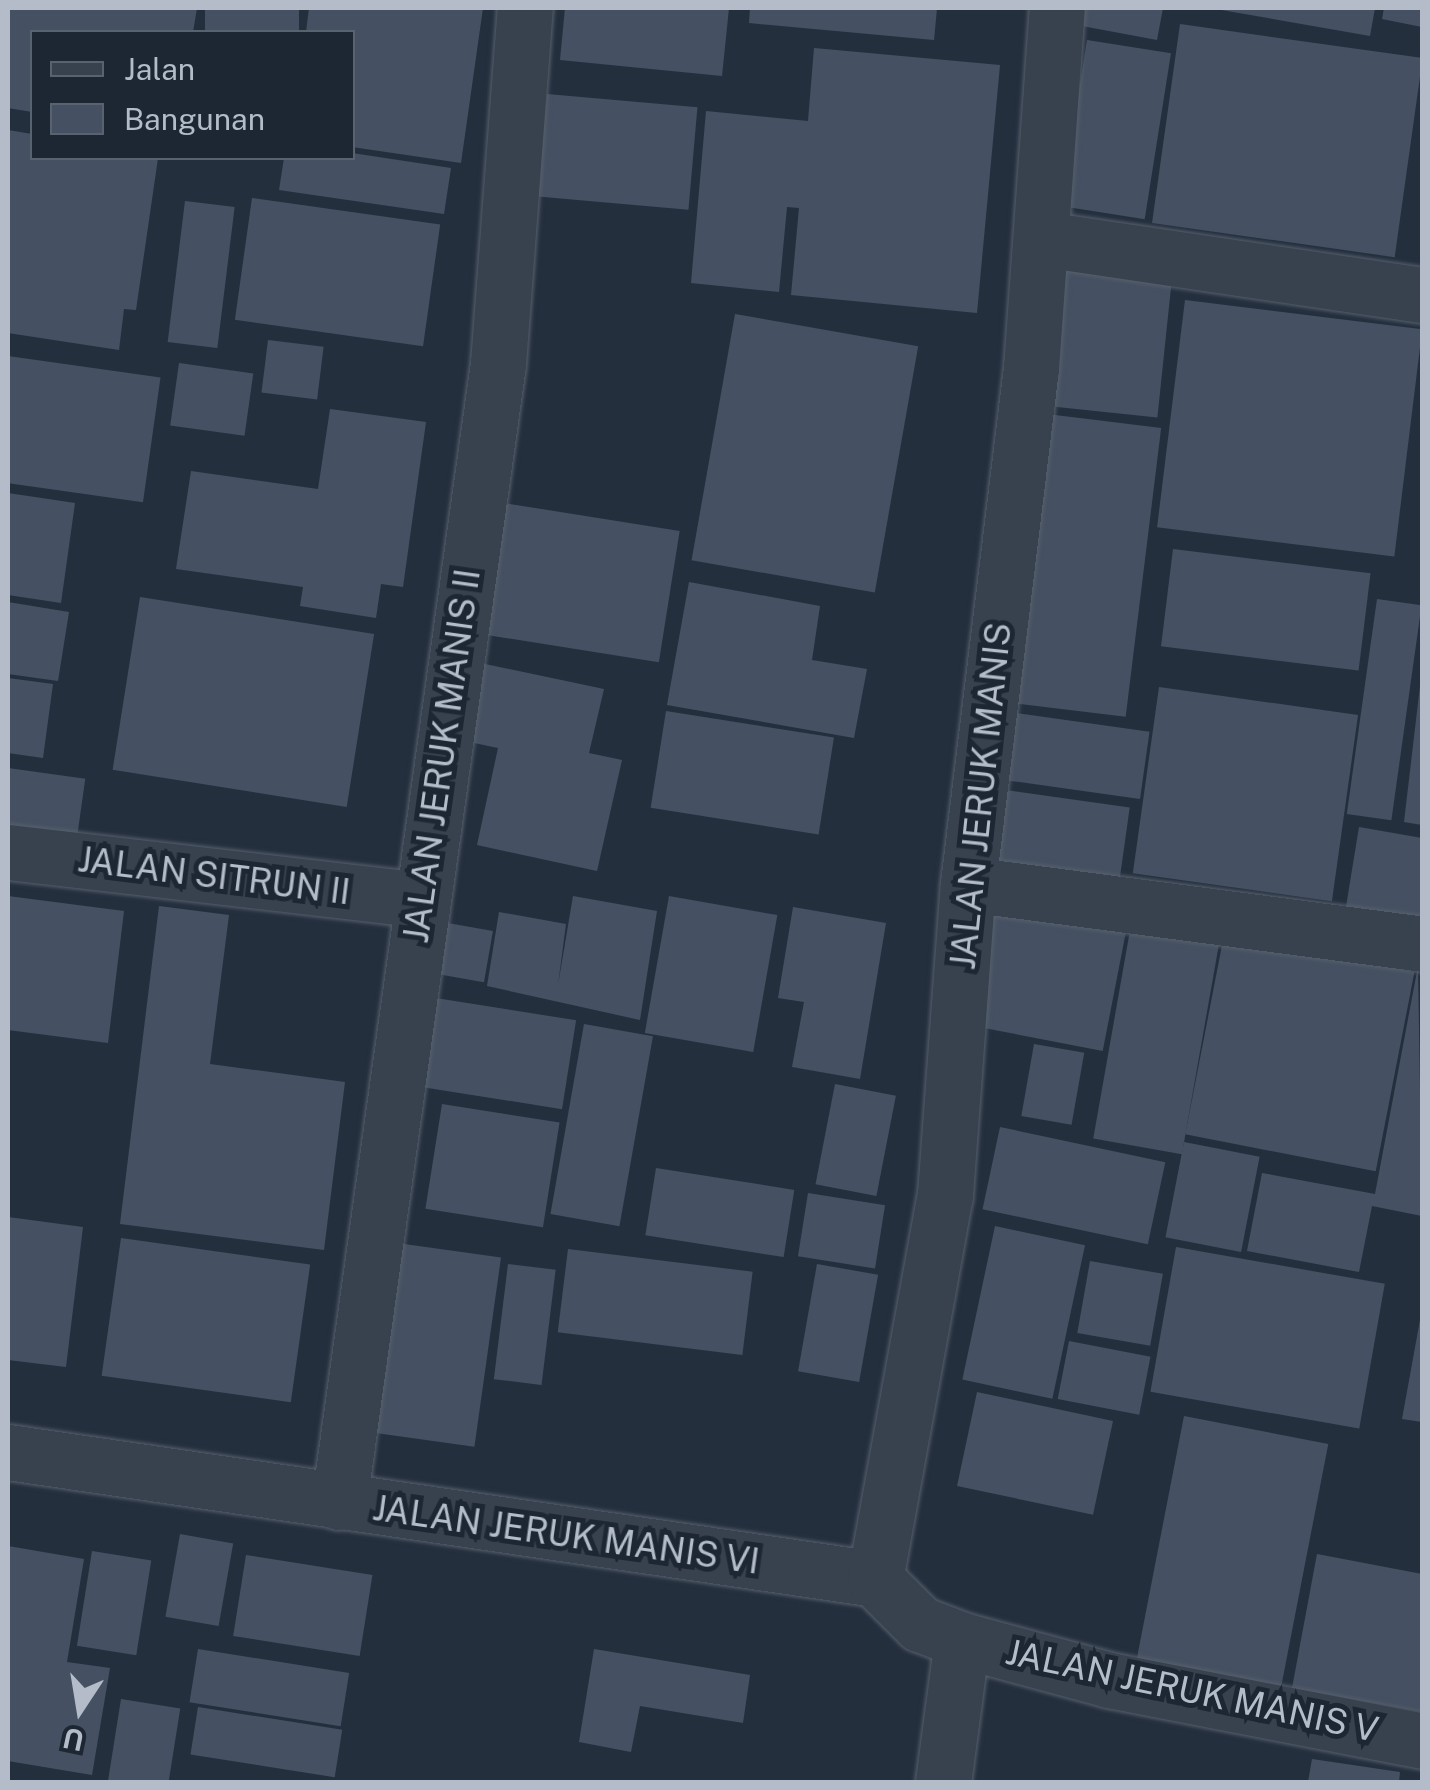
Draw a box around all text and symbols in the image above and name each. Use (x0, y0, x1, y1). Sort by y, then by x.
legend (30, 30, 355, 160)
text: Jalan (124, 51, 195, 87)
text: Bangunan (124, 101, 265, 137)
street label: JALAN JERUK MANIS II (395, 566, 489, 946)
street label: JALAN JERUK MANIS (942, 620, 1020, 972)
street label: JALAN SITRUN II (75, 838, 353, 914)
street label: JALAN JERUK MANIS VI (370, 1487, 762, 1583)
street label: JALAN JERUK MANIS V (1001, 1631, 1383, 1751)
north arrow (30, 1660, 130, 1760)
text: U (60, 1722, 87, 1758)

